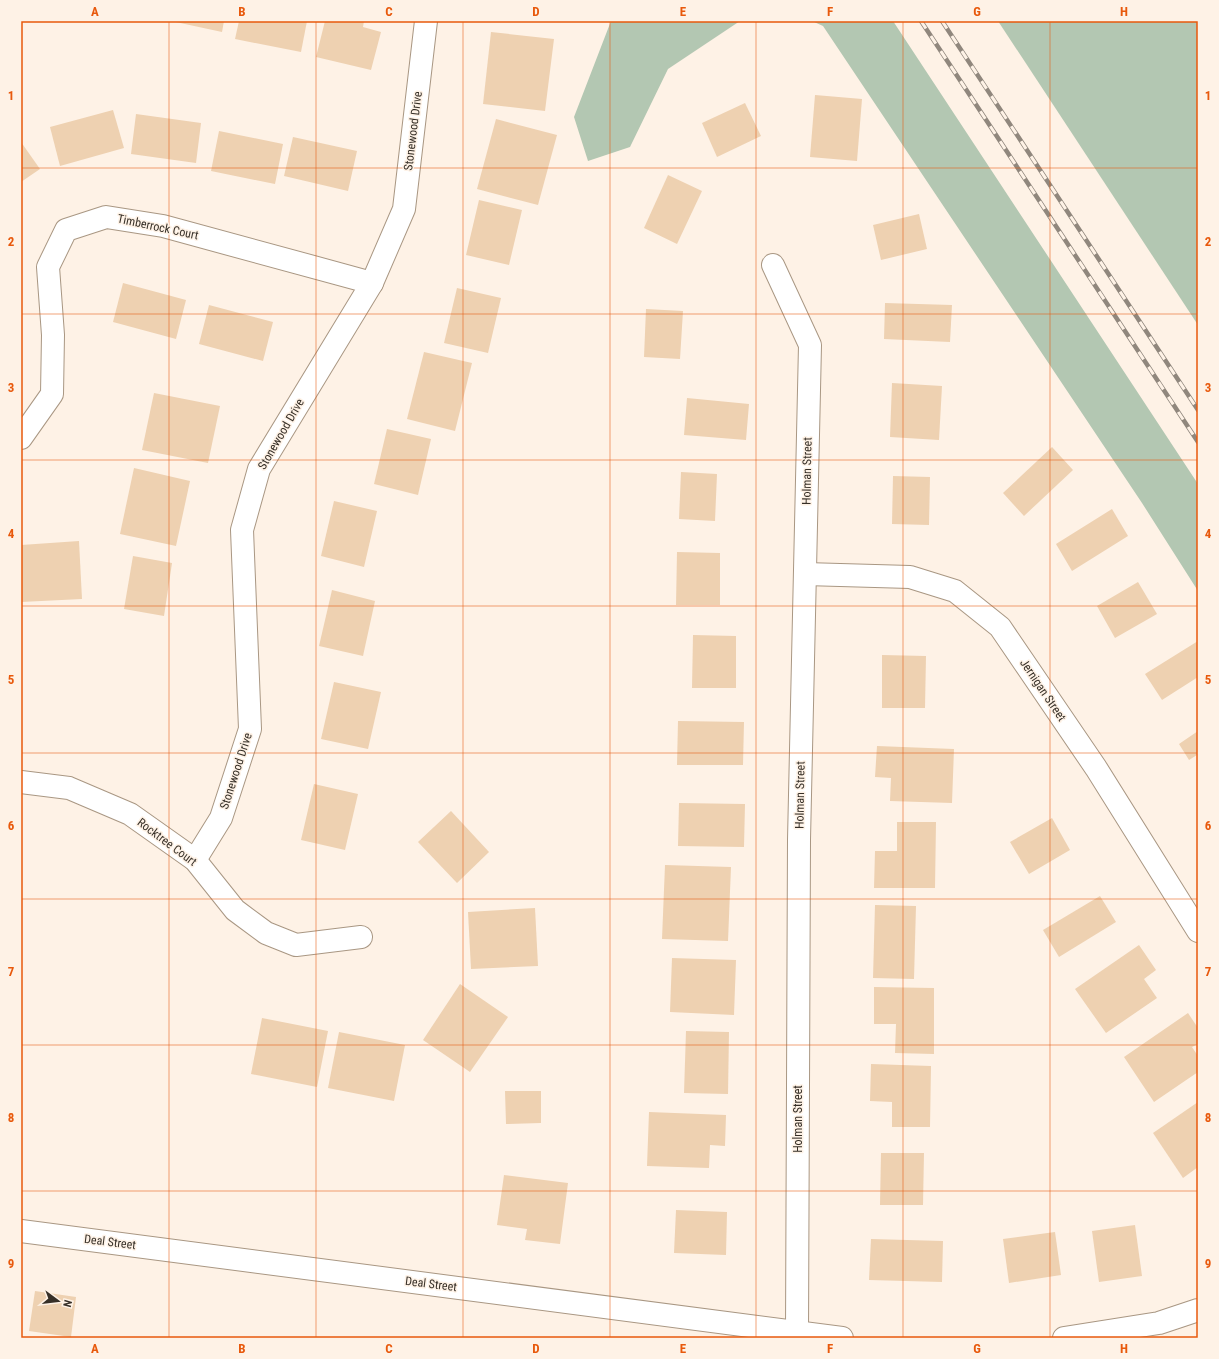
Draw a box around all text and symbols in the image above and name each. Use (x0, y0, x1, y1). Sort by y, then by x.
text: A (91, 4, 99, 19)
text: B (238, 4, 246, 19)
text: C (385, 4, 393, 19)
text: D (532, 4, 540, 19)
text: E (680, 4, 687, 19)
text: F (827, 4, 833, 19)
text: G (973, 4, 981, 19)
text: H (1120, 4, 1128, 19)
text: 1 (8, 88, 14, 103)
text: 1 (1205, 88, 1211, 103)
street label: Stonewood Drive (401, 90, 425, 171)
street label: Timberrock Court (116, 212, 200, 243)
text: 2 (8, 234, 15, 249)
text: 2 (1205, 234, 1212, 249)
text: 3 (8, 380, 14, 395)
text: 3 (1205, 380, 1211, 395)
street label: Stonewood Drive (255, 396, 307, 472)
street label: Holman Street (799, 437, 815, 505)
text: 4 (8, 526, 15, 541)
text: 4 (1205, 526, 1212, 541)
street label: Jernigan Street (1017, 656, 1069, 724)
text: 5 (8, 672, 15, 687)
text: 5 (1205, 672, 1212, 687)
street label: Stonewood Drive (217, 731, 255, 811)
street label: Holman Street (792, 761, 808, 829)
street label: Rocktree Court (135, 815, 200, 869)
text: 6 (8, 818, 15, 833)
text: 6 (1205, 818, 1212, 833)
text: 7 (8, 964, 15, 979)
text: 7 (1205, 964, 1212, 979)
street label: Holman Street (791, 1085, 805, 1153)
text: 8 (8, 1110, 14, 1125)
text: 8 (1205, 1110, 1211, 1125)
street label: Deal Street (83, 1232, 137, 1252)
text: 9 (8, 1256, 14, 1271)
text: 9 (1205, 1256, 1211, 1271)
street label: Deal Street (404, 1274, 458, 1294)
north arrow (38, 1281, 78, 1321)
text: N (60, 1299, 74, 1309)
text: A (91, 1341, 99, 1356)
text: B (238, 1341, 246, 1356)
text: C (385, 1341, 393, 1356)
text: D (532, 1341, 540, 1356)
text: E (680, 1341, 687, 1356)
text: F (827, 1341, 833, 1356)
text: G (973, 1341, 981, 1356)
text: H (1120, 1341, 1128, 1356)

